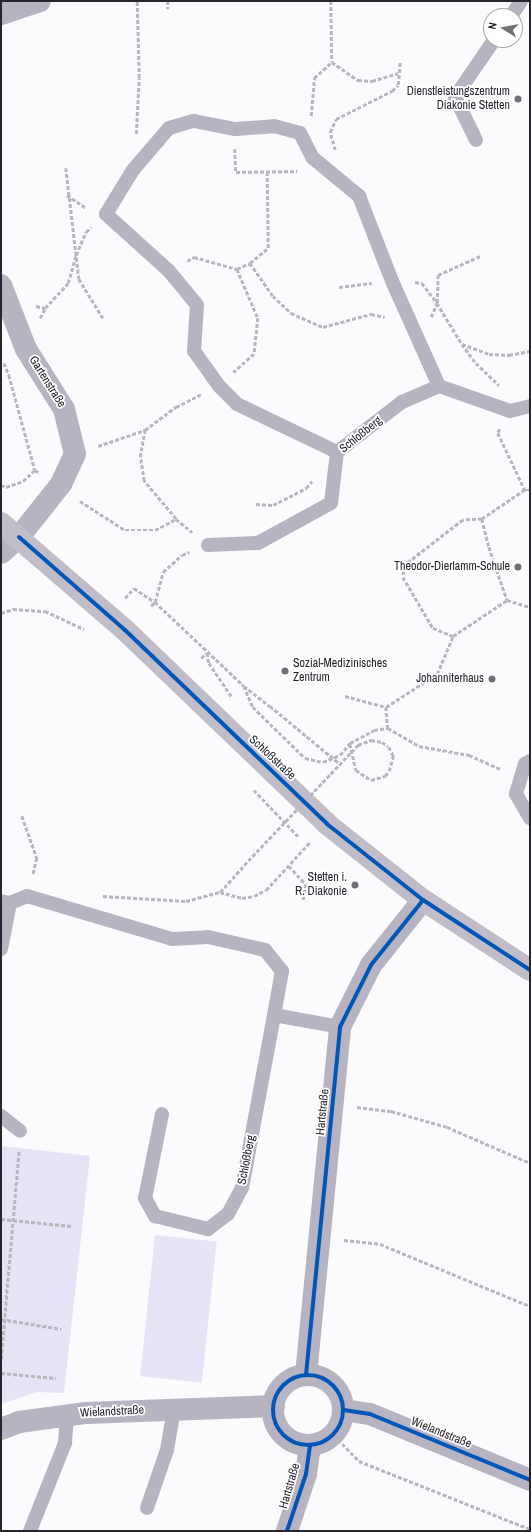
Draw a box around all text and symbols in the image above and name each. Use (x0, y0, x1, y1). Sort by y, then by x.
north arrow (483, 8, 523, 48)
text: N (485, 21, 500, 30)
place label: Dienstleistungszentrum Diakonie Stetten (407, 85, 510, 113)
marker: Dienstleistungszentrum Diakonie Stetten (513, 94, 523, 104)
street label: Gartenstraße (26, 354, 68, 410)
street label: Schloßberg (337, 414, 385, 456)
place label: Theodor-Dierlamm-Schule (394, 560, 510, 574)
marker: Theodor-Dierlamm-Schule (513, 562, 523, 572)
place label: Sozial-Medizinisches Zentrum (293, 657, 387, 685)
marker: Sozial-Medizinisches Zentrum (280, 666, 290, 676)
place label: Johanniterhaus (416, 672, 484, 686)
marker: Johanniterhaus (487, 674, 497, 684)
street label: Schloßstraße (246, 733, 298, 783)
place label: Stetten i. R. Diakonie (295, 871, 347, 899)
marker: Stetten i. R. Diakonie (350, 880, 360, 890)
street label: Hartstraße (313, 1088, 333, 1136)
street label: Schloßberg (235, 1134, 259, 1186)
street label: Wielandstraße (80, 1403, 144, 1421)
street label: Wielandstraße (409, 1414, 473, 1452)
street label: Hartstraße (277, 1462, 303, 1510)

